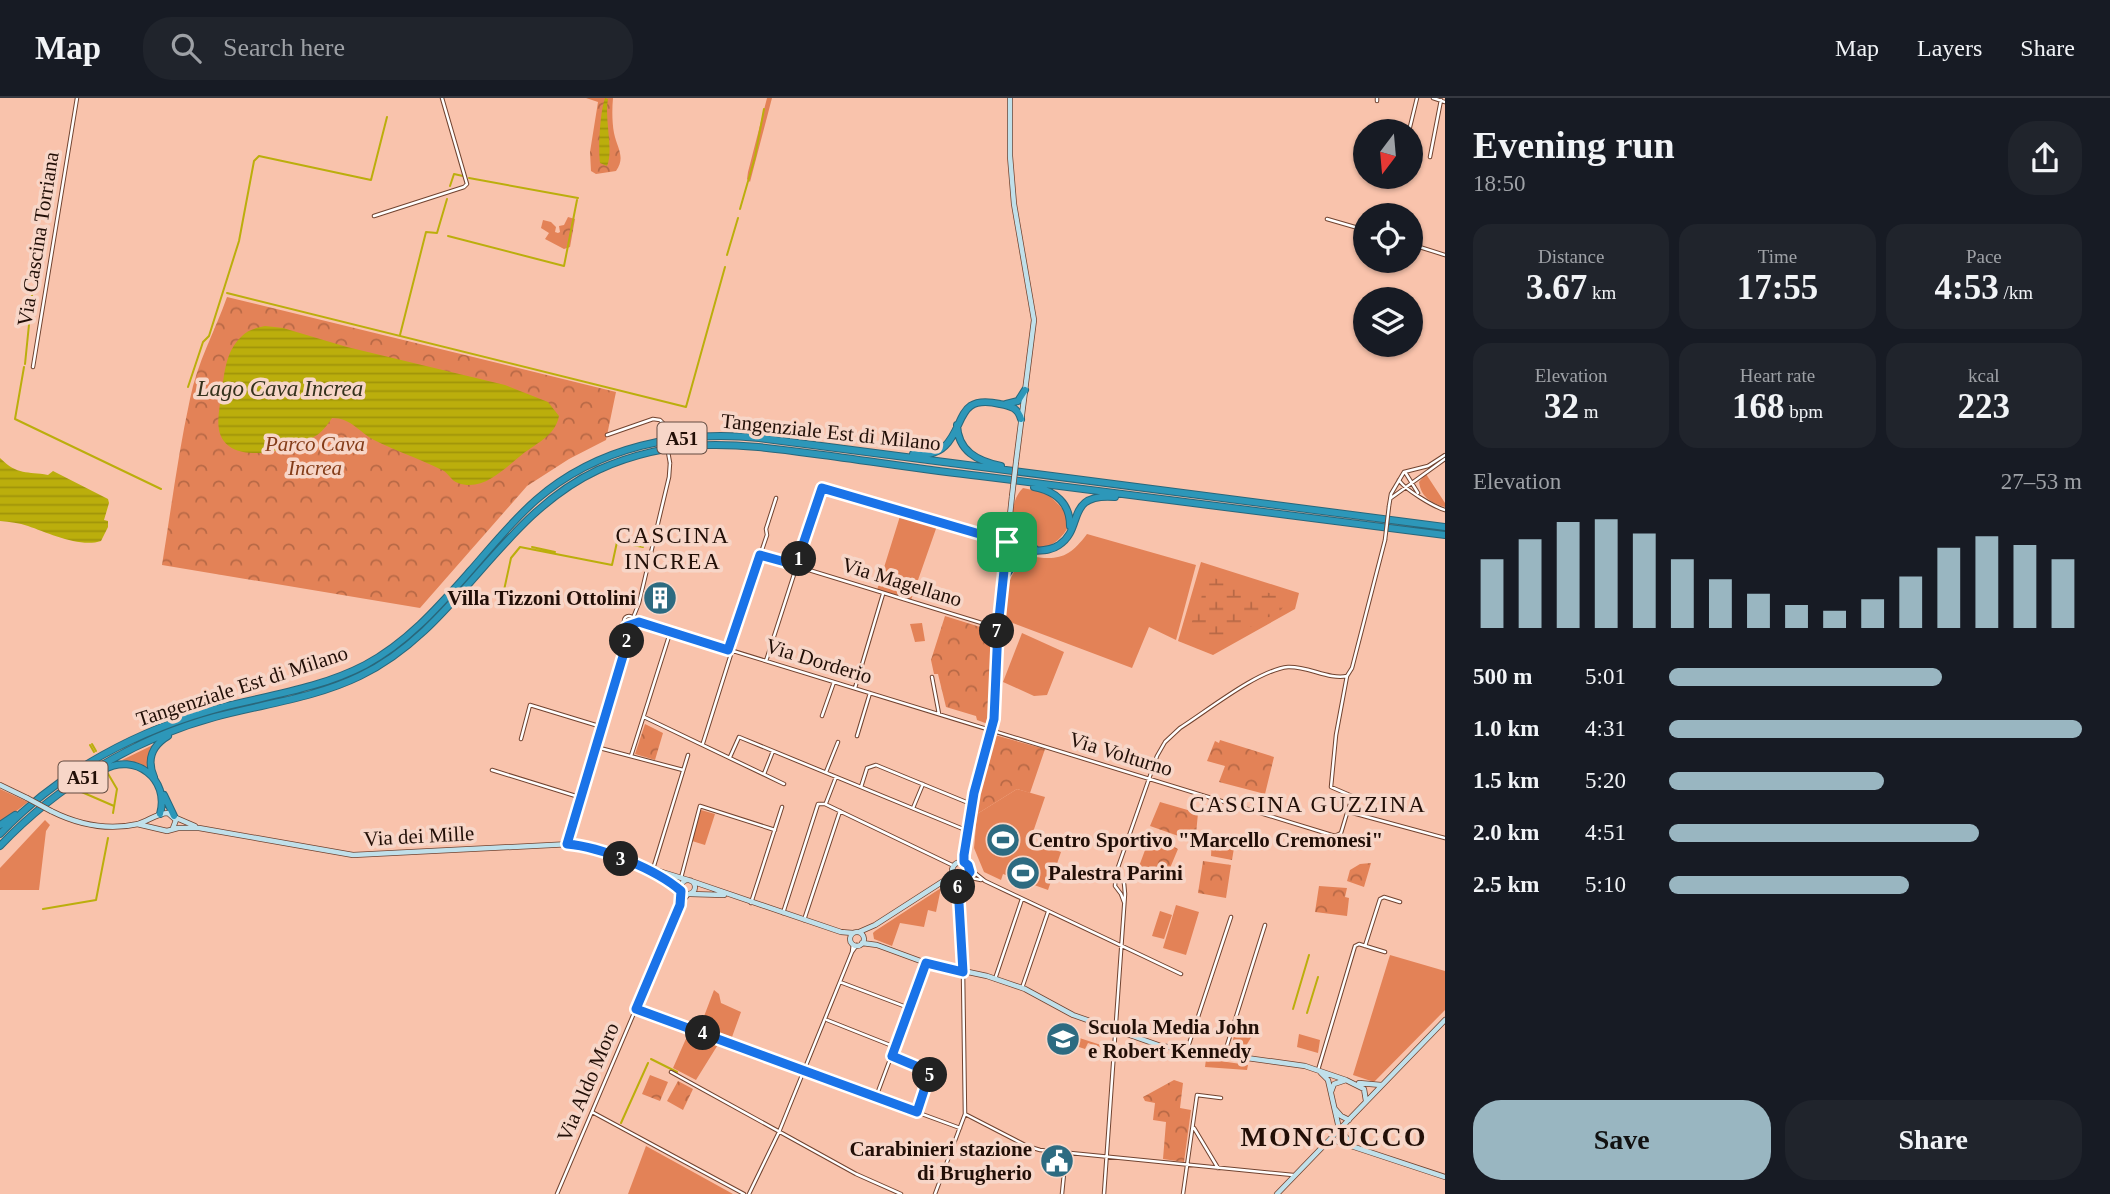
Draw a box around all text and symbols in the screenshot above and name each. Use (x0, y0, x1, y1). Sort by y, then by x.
search box (143, 17, 633, 80)
icon: search (167, 29, 205, 67)
text: Map (35, 30, 101, 66)
text: Search here (223, 33, 345, 62)
text: Map (1835, 35, 1879, 61)
text: Layers (1917, 35, 1982, 61)
text: Share (2020, 35, 2075, 61)
north arrow (1353, 119, 1423, 189)
map controls (1353, 119, 1423, 357)
button: share (2008, 121, 2082, 195)
text: Evening run (1473, 124, 1675, 166)
street label: Via Cascina Torriana (12, 149, 64, 328)
text: 18:50 (1473, 171, 1525, 196)
button: locate (1353, 203, 1423, 273)
text: Distance (1538, 246, 1604, 267)
text: Time (1758, 246, 1797, 267)
text: Pace (1966, 246, 2002, 267)
text: 3.67 (1526, 268, 1587, 307)
text: 17:55 (1737, 268, 1818, 307)
text: 4:53 (1935, 268, 1999, 307)
text: km (1587, 282, 1616, 303)
text: /km (1999, 282, 2033, 303)
button: layers (1353, 287, 1423, 357)
text: Elevation (1535, 365, 1608, 386)
text: Heart rate (1740, 365, 1815, 386)
text: kcal (1968, 365, 2000, 386)
water label: Lago Cava Increa (196, 376, 363, 401)
text: 32 (1544, 387, 1579, 426)
text: 168 (1732, 387, 1784, 426)
text: 223 (1958, 387, 2010, 426)
text: m (1579, 401, 1598, 422)
text: bpm (1784, 401, 1823, 422)
street label: Tangenziale Est di Milano (720, 409, 942, 455)
road number: A51 (658, 422, 706, 454)
park label: Parco Cava Increa (264, 432, 365, 480)
text: Elevation (1473, 469, 1561, 494)
text: 27–53 m (2001, 469, 2082, 494)
pin (977, 512, 1037, 572)
district label: CASCINA INCREA (616, 523, 730, 574)
icon: arrive (988, 523, 1026, 561)
pin: 1 (782, 542, 816, 576)
text: 1 (794, 548, 803, 569)
street label: Via Magellano (839, 552, 965, 612)
building icon: Villa Tizzoni Ottolini (641, 579, 679, 617)
place label: Villa Tizzoni Ottolini (447, 586, 636, 610)
pin: 7 (979, 614, 1014, 648)
text: 7 (992, 620, 1001, 641)
pin: 2 (610, 624, 644, 658)
text: 2 (622, 630, 631, 651)
street label: Via Dorderio (763, 633, 875, 689)
street label: Tangenziale Est di Milano (133, 640, 351, 732)
text: 500 m (1473, 664, 1532, 689)
text: 5:01 (1585, 664, 1626, 689)
text: 1.0 km (1473, 716, 1539, 741)
text: 4:31 (1585, 716, 1626, 741)
street label: Via Volturno (1066, 727, 1176, 781)
road number: A51 (58, 762, 108, 792)
text: 1.5 km (1473, 768, 1539, 793)
text: 5:20 (1585, 768, 1626, 793)
district label: CASCINA GUZZINA (1189, 792, 1427, 817)
text: 2.0 km (1473, 820, 1539, 845)
text: 4:51 (1585, 820, 1626, 845)
street label: Via dei Mille (363, 821, 475, 851)
sports icon: Centro Sportivo "Marcello Cremonesi" (984, 821, 1022, 859)
place label: Centro Sportivo "Marcello Cremonesi" (1028, 828, 1383, 852)
pin: 3 (604, 842, 638, 876)
text: 3 (616, 848, 625, 869)
sports icon: Palestra Parini (1004, 854, 1042, 892)
place label: Palestra Parini (1048, 861, 1183, 885)
pin: 6 (940, 870, 976, 904)
text: 2.5 km (1473, 872, 1539, 897)
text: 5:10 (1585, 872, 1626, 897)
text: 6 (953, 876, 962, 897)
place label: Scuola Media John e Robert Kennedy (1088, 1015, 1260, 1063)
pin: 4 (686, 1016, 720, 1051)
street label: Via Aldo Moro (552, 1019, 624, 1145)
school or university icon: Scuola Media John e Robert Kennedy (1044, 1020, 1082, 1058)
text: 4 (698, 1022, 707, 1043)
pin: 5 (912, 1058, 948, 1093)
text: 5 (925, 1064, 934, 1085)
button: Save (1473, 1100, 1771, 1180)
button: Share (1785, 1100, 2082, 1180)
district label: MONCUCCO (1240, 1121, 1428, 1152)
place label: Carabinieri stazione di Brugherio (849, 1137, 1032, 1185)
public building icon: Carabinieri stazione di Brugherio (1038, 1142, 1076, 1180)

